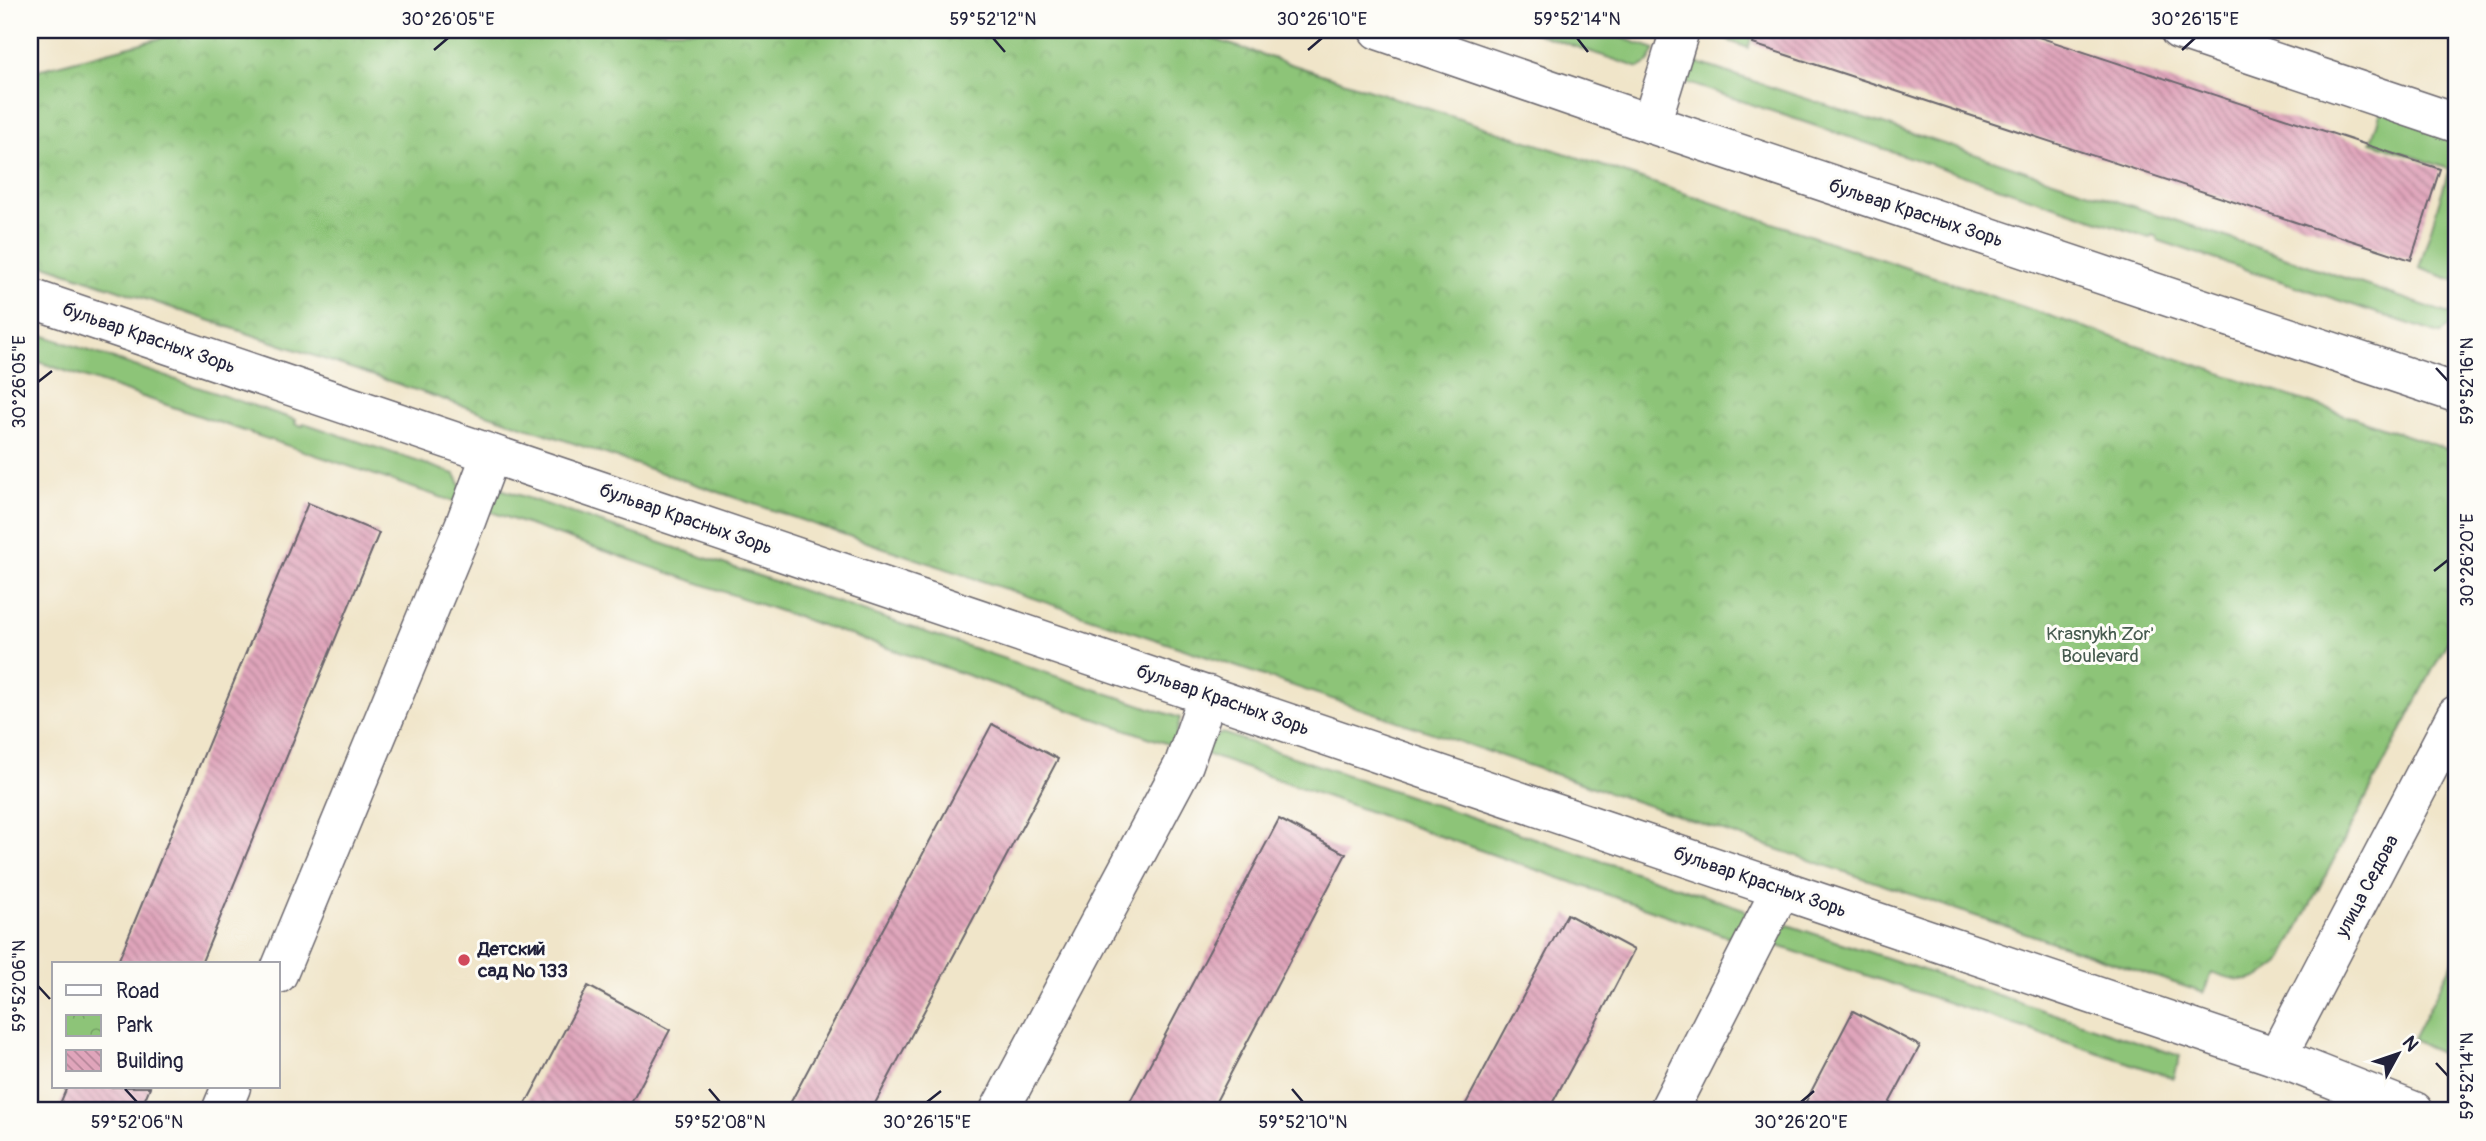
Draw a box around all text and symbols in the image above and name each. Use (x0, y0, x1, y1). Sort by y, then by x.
text: 30°26'05"E (401, 8, 495, 31)
text: 59°52'12"N (950, 8, 1036, 31)
text: 30°26'10"E (1277, 8, 1367, 31)
text: 59°52'14"N (1533, 8, 1621, 31)
text: 30°26'15"E (2151, 8, 2239, 31)
street label: бульвар Красных Зорь (1826, 173, 2006, 253)
street label: бульвар Красных Зорь (59, 297, 239, 379)
text: 30°26'05"E (8, 335, 31, 429)
text: 59°52'16"N (2456, 337, 2479, 425)
street label: бульвар Красных Зорь (596, 478, 776, 560)
text: 30°26'20"E (2456, 513, 2479, 607)
park label: Krasnykh Zor' Boulevard (2046, 622, 2154, 668)
street label: бульвар Красных Зорь (1133, 659, 1313, 741)
street label: улица Седова (2330, 831, 2404, 942)
street label: бульвар Красных Зорь (1670, 841, 1850, 923)
place label: Детский сад № 133 (477, 937, 568, 983)
text: 59°52'06"N (8, 940, 31, 1032)
marker: Детский сад № 133 (456, 952, 472, 968)
legend (52, 962, 280, 1088)
text: Road (116, 978, 160, 1005)
text: Park (116, 1012, 153, 1039)
north arrow (2364, 1018, 2434, 1088)
text: N (2397, 1031, 2424, 1056)
text: 59°52'14"N (2456, 1032, 2479, 1120)
text: Building (116, 1048, 183, 1075)
text: 59°52'06"N (91, 1111, 183, 1134)
text: 59°52'08"N (674, 1111, 766, 1134)
text: 30°26'15"E (883, 1111, 971, 1134)
text: 59°52'10"N (1258, 1111, 1348, 1134)
text: 30°26'20"E (1754, 1111, 1848, 1134)

